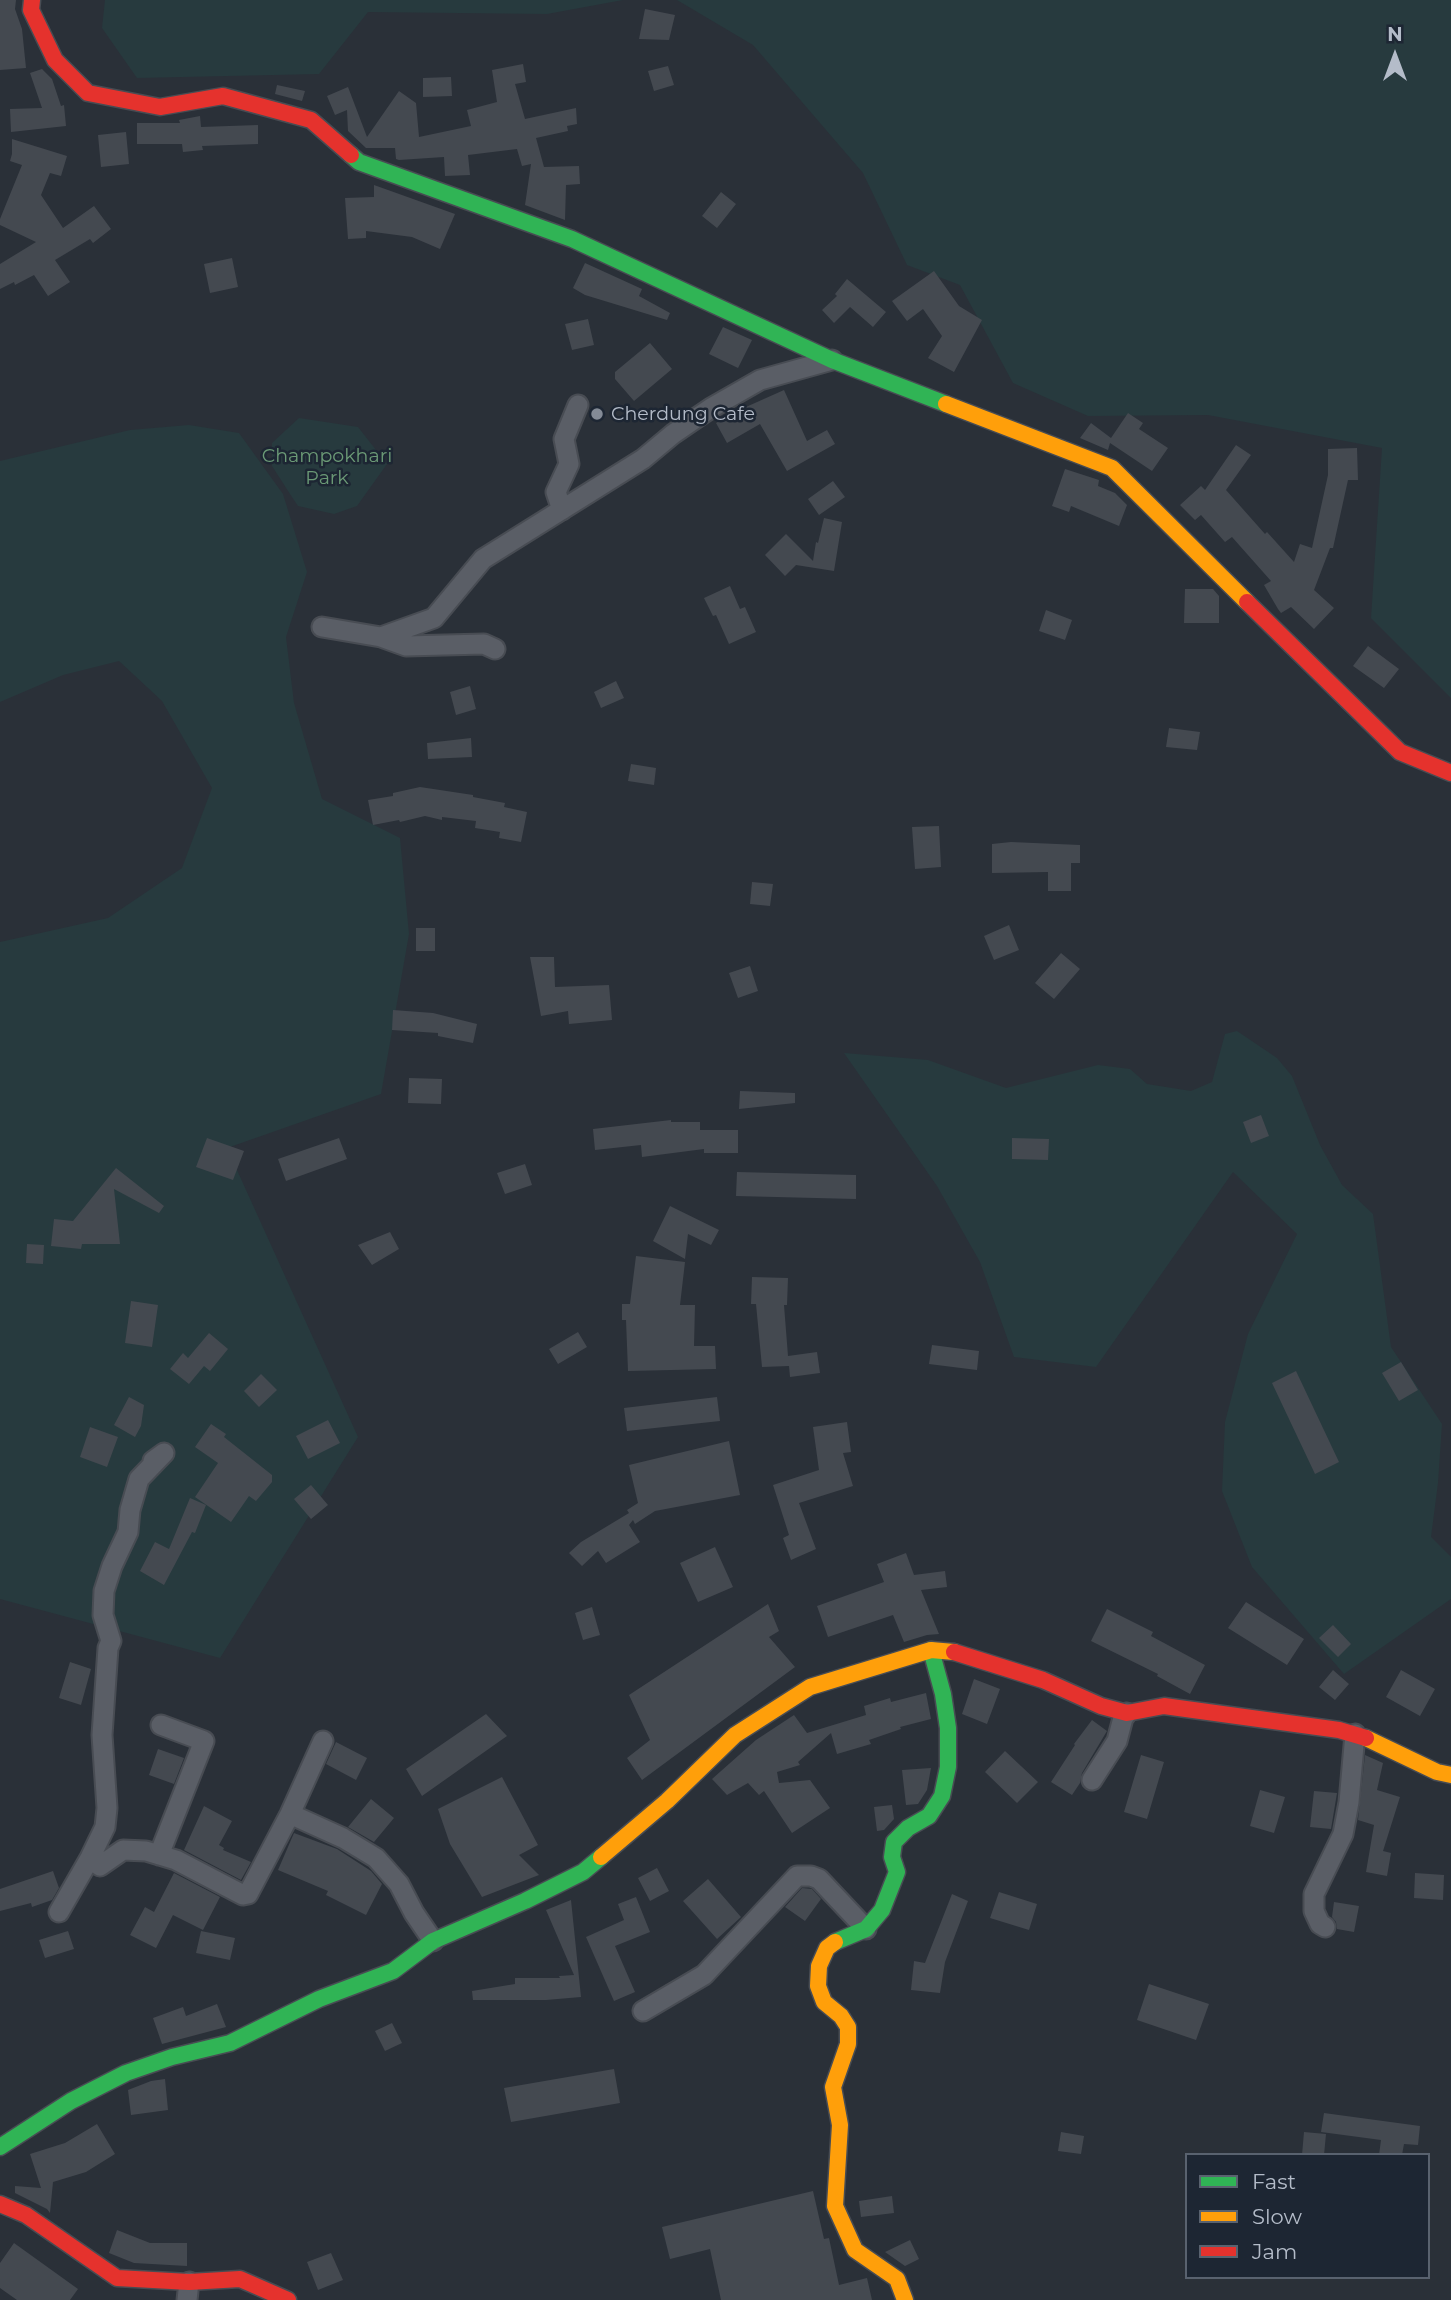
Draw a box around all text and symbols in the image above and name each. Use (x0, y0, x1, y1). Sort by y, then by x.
north arrow (1360, 21, 1430, 91)
text: N (1387, 23, 1403, 46)
place label: Cherdung Cafe (611, 403, 755, 425)
marker: Cherdung Cafe (589, 406, 605, 422)
park label: Champokhari Park (262, 445, 392, 489)
legend (1185, 2153, 1430, 2279)
text: Fast (1252, 2169, 1296, 2194)
text: Slow (1252, 2204, 1302, 2229)
text: Jam (1252, 2239, 1297, 2264)

